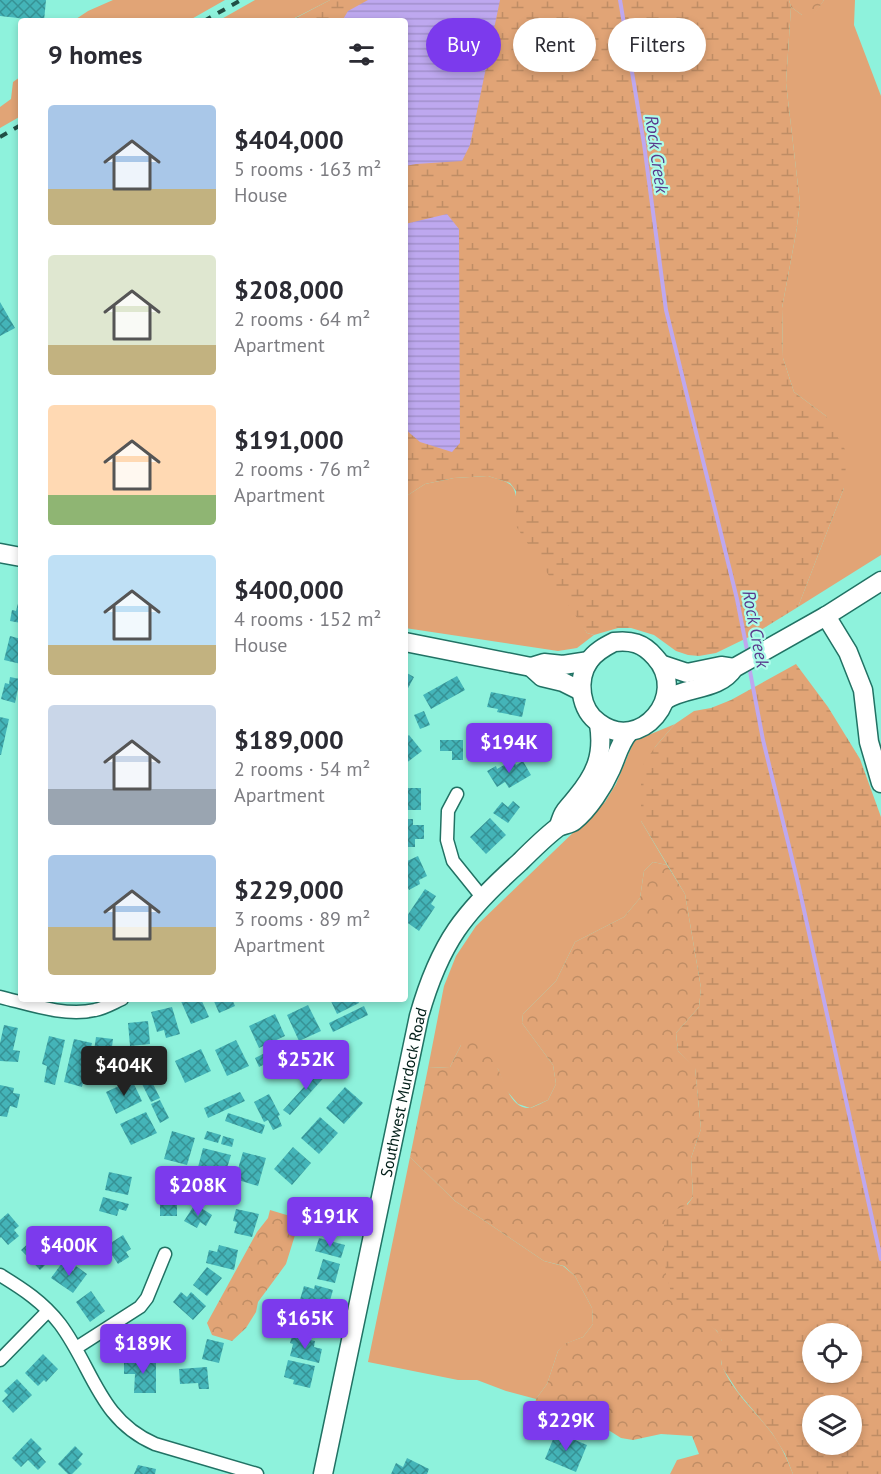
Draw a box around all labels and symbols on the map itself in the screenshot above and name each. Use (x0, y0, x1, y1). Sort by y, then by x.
water label: Rock Creek (640, 114, 674, 195)
water label: Rock Creek (737, 588, 775, 671)
pin: $194K (467, 723, 551, 774)
street label: Southwest Murdock Road (376, 1005, 431, 1179)
pin: $252K (264, 1040, 348, 1091)
pin: $404K (82, 1046, 166, 1097)
pin: $208K (156, 1166, 240, 1217)
pin: $191K (288, 1197, 372, 1248)
pin: $400K (27, 1226, 111, 1277)
pin: $165K (263, 1299, 347, 1350)
pin: $189K (101, 1324, 185, 1375)
pin: $229K (524, 1401, 608, 1452)

